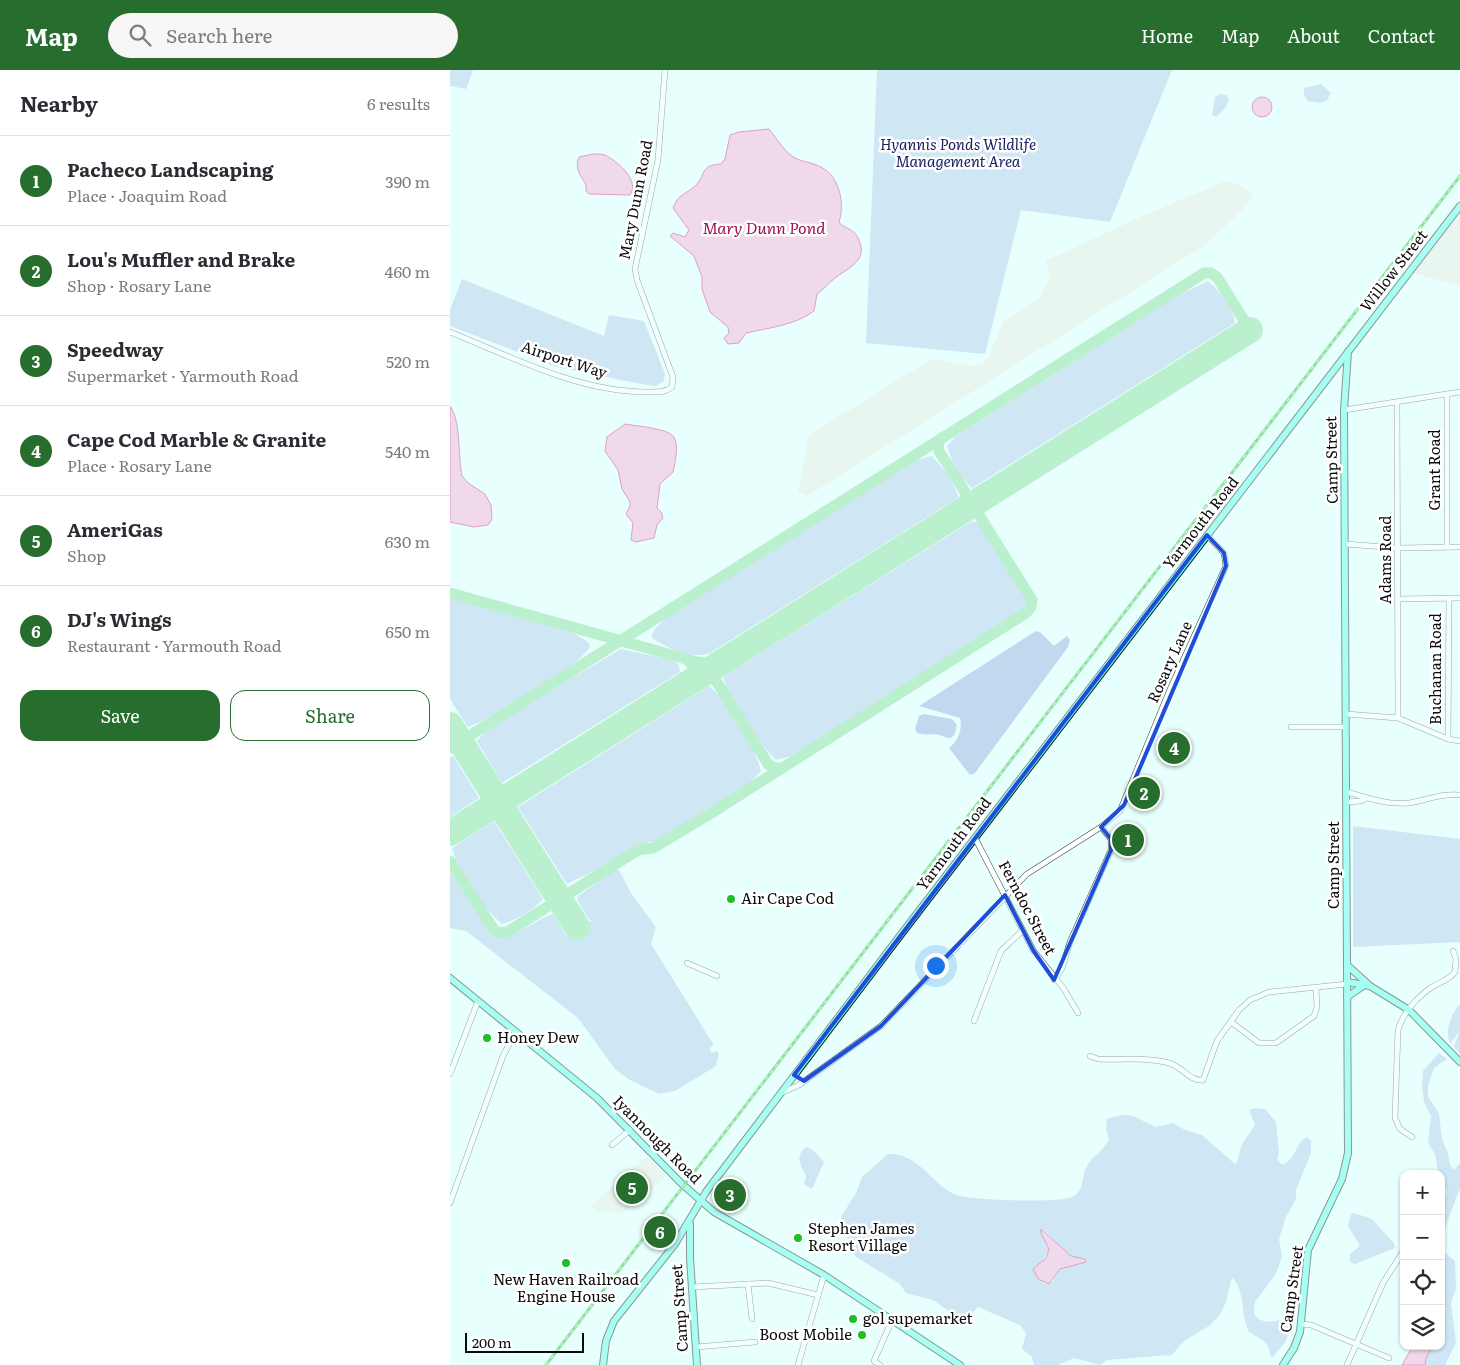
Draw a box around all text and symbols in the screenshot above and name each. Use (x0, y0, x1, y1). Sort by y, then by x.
search box (108, 13, 458, 58)
text: Map (25, 18, 78, 53)
icon: search (126, 21, 154, 49)
text: Search here (166, 21, 272, 49)
text: Home (1141, 22, 1193, 49)
text: Map (1221, 22, 1259, 49)
text: About (1287, 22, 1340, 49)
text: Contact (1368, 22, 1435, 49)
text: Nearby (20, 87, 98, 118)
text: 6 results (367, 91, 430, 115)
park label: Hyannis Ponds Wildlife Management Area (880, 132, 1036, 172)
street label: Mary Dunn Road (612, 138, 657, 262)
text: Pacheco Landscaping (67, 155, 274, 183)
text: 1 (33, 169, 39, 193)
text: 390 m (385, 169, 430, 193)
text: Place · Joaquim Road (67, 183, 227, 207)
water label: Mary Dunn Pond (703, 215, 826, 239)
street label: Willow Street (1353, 224, 1432, 316)
text: Lou's Muffler and Brake (67, 245, 295, 273)
text: 2 (32, 259, 40, 283)
text: 460 m (385, 259, 430, 283)
text: Shop · Rosary Lane (67, 273, 211, 297)
street label: Airport Way (518, 334, 611, 383)
text: Speedway (67, 335, 163, 363)
text: 3 (32, 349, 40, 373)
text: 520 m (386, 349, 430, 373)
text: Supermarket · Yarmouth Road (67, 363, 299, 387)
street label: Camp Street (1318, 416, 1343, 504)
text: Cape Cod Marble & Granite (67, 425, 326, 453)
street label: Grant Road (1422, 429, 1445, 511)
text: 4 (31, 439, 41, 463)
text: 540 m (385, 439, 430, 463)
text: Place · Rosary Lane (67, 453, 212, 477)
street label: Yarmouth Road (1156, 471, 1243, 573)
text: AmeriGas (67, 515, 163, 543)
street label: Adams Road (1373, 516, 1396, 604)
text: 5 (32, 529, 40, 553)
text: 630 m (385, 529, 430, 553)
text: Shop (67, 543, 106, 567)
text: DJ's Wings (67, 605, 172, 633)
street label: Buchanan Road (1423, 613, 1446, 725)
street label: Rosary Lane (1140, 617, 1197, 706)
text: 6 (31, 619, 41, 643)
text: 650 m (385, 619, 430, 643)
text: Restaurant · Yarmouth Road (67, 633, 282, 657)
button: Save (20, 690, 220, 741)
button: Share (230, 690, 430, 741)
pin: 4 (1158, 729, 1190, 767)
pin: 2 (1128, 774, 1160, 812)
street label: Yarmouth Road (910, 791, 996, 895)
pin: 1 (1112, 821, 1144, 859)
street label: Camp Street (1321, 821, 1344, 909)
street label: Ferndoc Street (994, 856, 1063, 959)
place label: Air Cape Cod (741, 886, 834, 909)
marker: Air Cape Cod (725, 893, 737, 905)
your location (923, 953, 949, 979)
place label: Honey Dew (497, 1025, 579, 1048)
marker: Honey Dew (481, 1032, 493, 1044)
street label: Iyannough Road (608, 1089, 708, 1189)
pin: 5 (616, 1169, 648, 1207)
map controls (1400, 1170, 1445, 1350)
button: + (1400, 1170, 1445, 1215)
pin: 3 (714, 1176, 746, 1214)
pin: 6 (644, 1213, 676, 1251)
button: − (1400, 1215, 1445, 1260)
place label: Stephen James Resort Village (808, 1216, 915, 1256)
marker: Stephen James Resort Village (792, 1232, 804, 1244)
street label: Camp Street (1273, 1244, 1308, 1334)
marker: New Haven Railroad Engine House (560, 1257, 572, 1269)
button: locate (1400, 1260, 1445, 1305)
street label: Camp Street (664, 1263, 693, 1353)
place label: New Haven Railroad Engine House (493, 1267, 639, 1307)
button: layers (1400, 1305, 1445, 1350)
place label: gol supemarket (863, 1306, 973, 1329)
marker: gol supemarket (847, 1313, 859, 1325)
place label: Boost Mobile (759, 1322, 852, 1345)
marker: Boost Mobile (856, 1329, 868, 1341)
scale bar (465, 1330, 584, 1353)
text: 200 m (472, 1332, 512, 1352)

